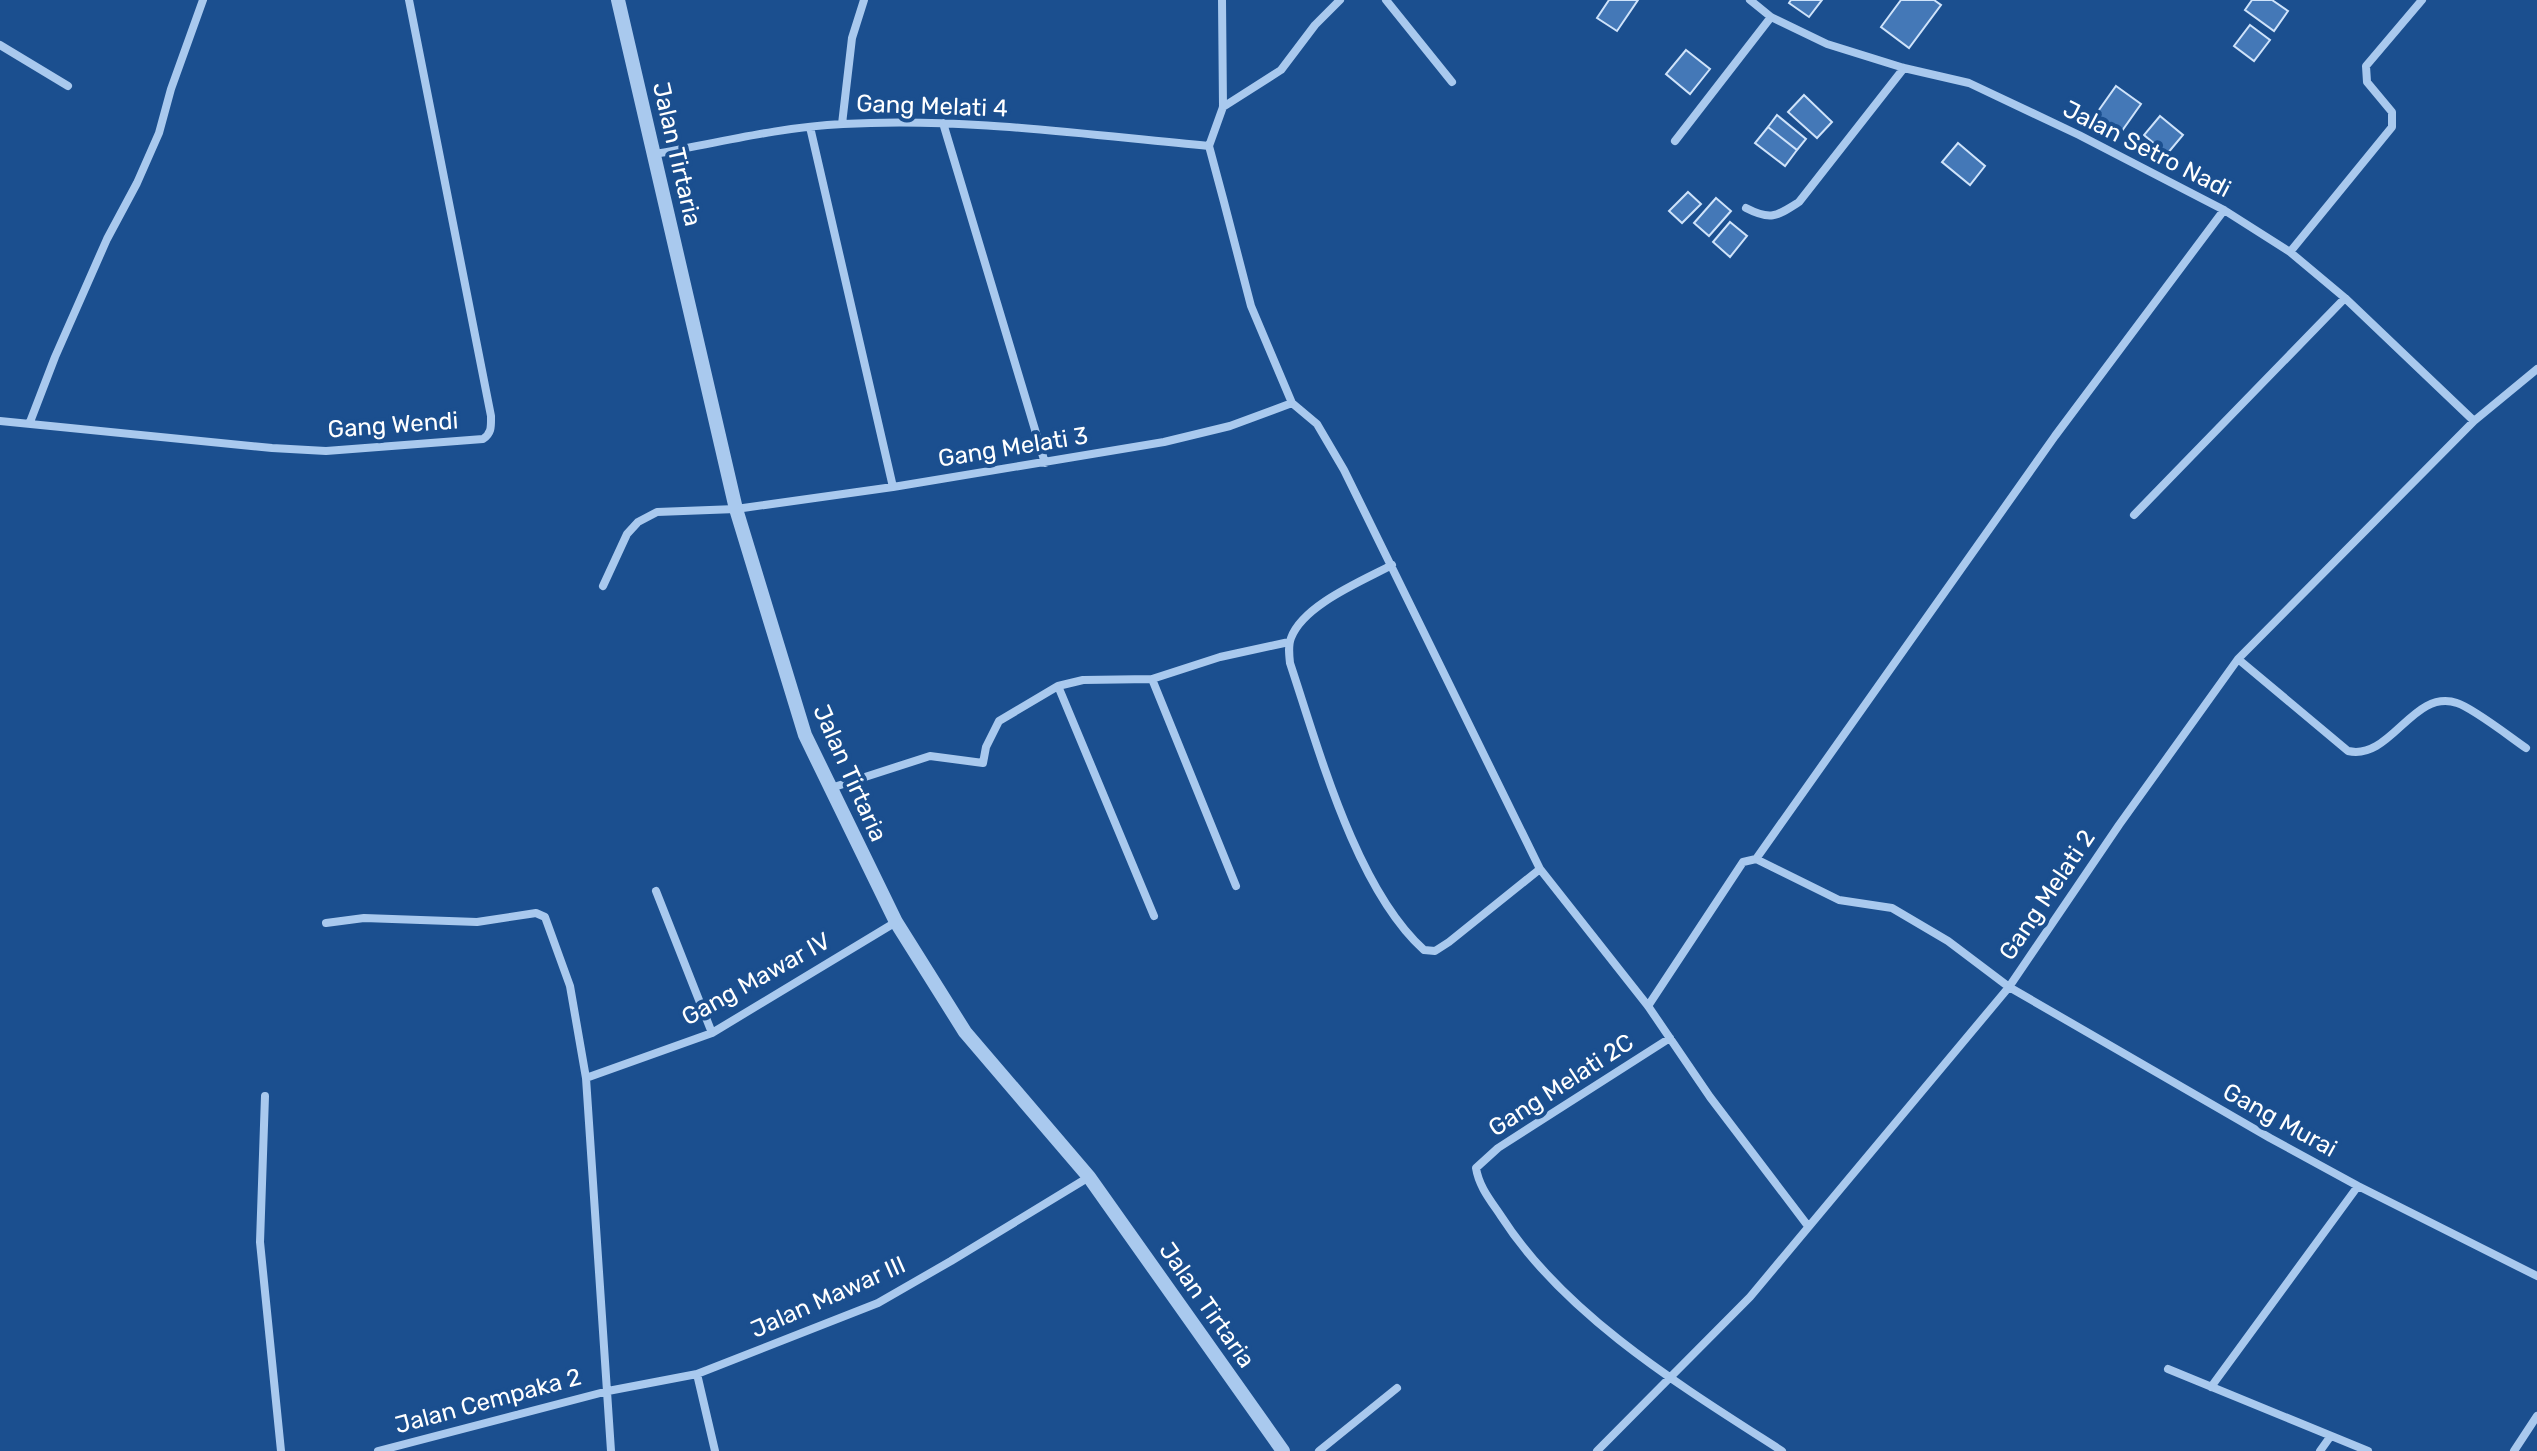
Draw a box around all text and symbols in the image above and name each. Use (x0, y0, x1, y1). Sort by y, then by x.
street label: Jalan Tirtaria (647, 79, 707, 229)
street label: Gang Melati 4 (856, 89, 1008, 123)
street label: Jalan Setro Nadi (2059, 95, 2235, 203)
street label: Gang Wendi (327, 406, 459, 444)
street label: Gang Melati 3 (936, 421, 1090, 473)
street label: Jalan Tirtaria (807, 700, 893, 846)
street label: Gang Melati 2 (1993, 825, 2101, 965)
street label: Gang Mawar IV (677, 927, 835, 1031)
street label: Gang Melati 2C (1483, 1028, 1639, 1142)
street label: Gang Murai (2218, 1077, 2342, 1163)
street label: Jalan Tirtaria (1153, 1237, 1261, 1373)
street label: Jalan Mawar III (746, 1250, 910, 1344)
street label: Jalan Cempaka 2 (392, 1363, 584, 1439)

